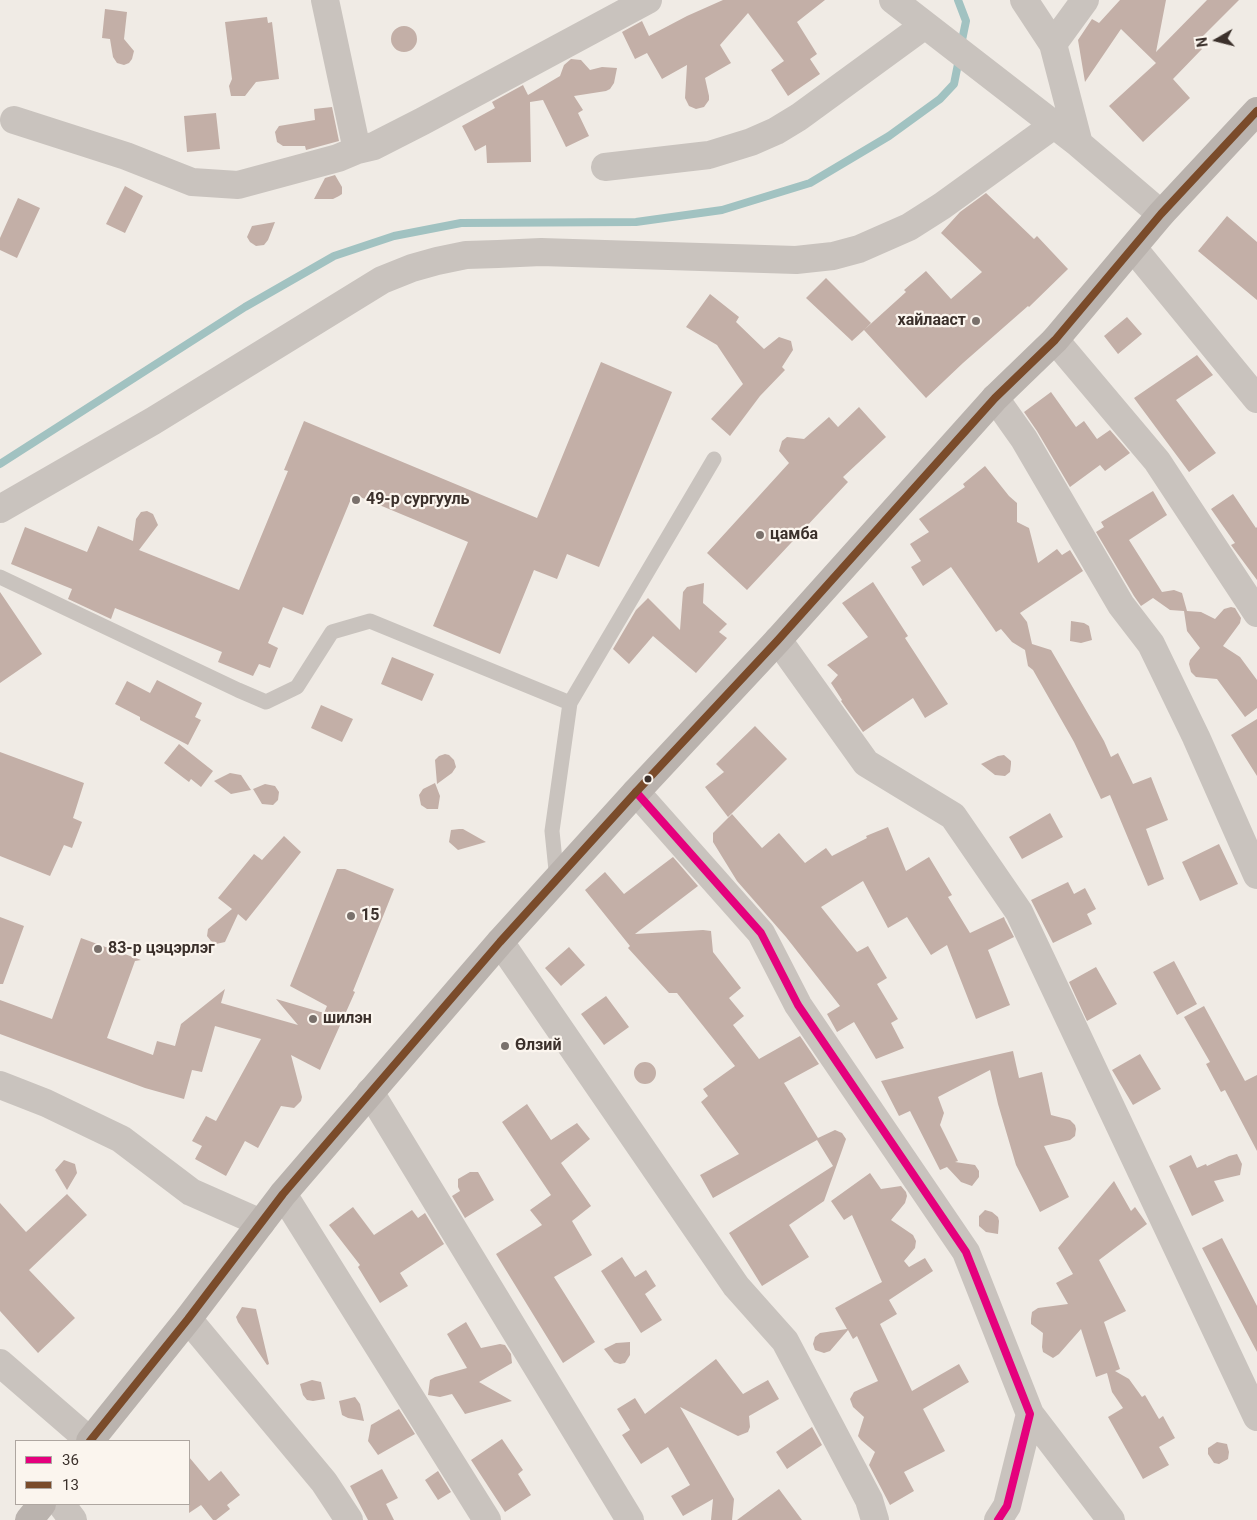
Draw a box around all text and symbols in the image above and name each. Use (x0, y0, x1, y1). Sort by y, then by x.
north arrow (1192, 15, 1242, 65)
text: N (1194, 36, 1211, 48)
place label: хайлааст (898, 311, 966, 331)
marker: хайлааст (970, 315, 982, 327)
place label: 49-р сургууль (366, 490, 470, 510)
marker: 49-р сургууль (350, 494, 362, 506)
place label: цамба (770, 525, 818, 545)
marker: цамба (754, 529, 766, 541)
unlabelled marker (643, 774, 653, 784)
place label: 15 (361, 906, 379, 926)
marker: 15 (345, 910, 357, 922)
place label: 83-р цэцэрлэг (108, 939, 215, 959)
marker: 83-р цэцэрлэг (92, 943, 104, 955)
place label: шилэн (323, 1009, 372, 1029)
marker: шилэн (307, 1013, 319, 1025)
place label: Өлзий (515, 1036, 561, 1056)
marker: Өлзий (499, 1040, 511, 1052)
legend (15, 1440, 190, 1505)
text: 36 (62, 1451, 79, 1469)
text: 13 (62, 1476, 79, 1494)

